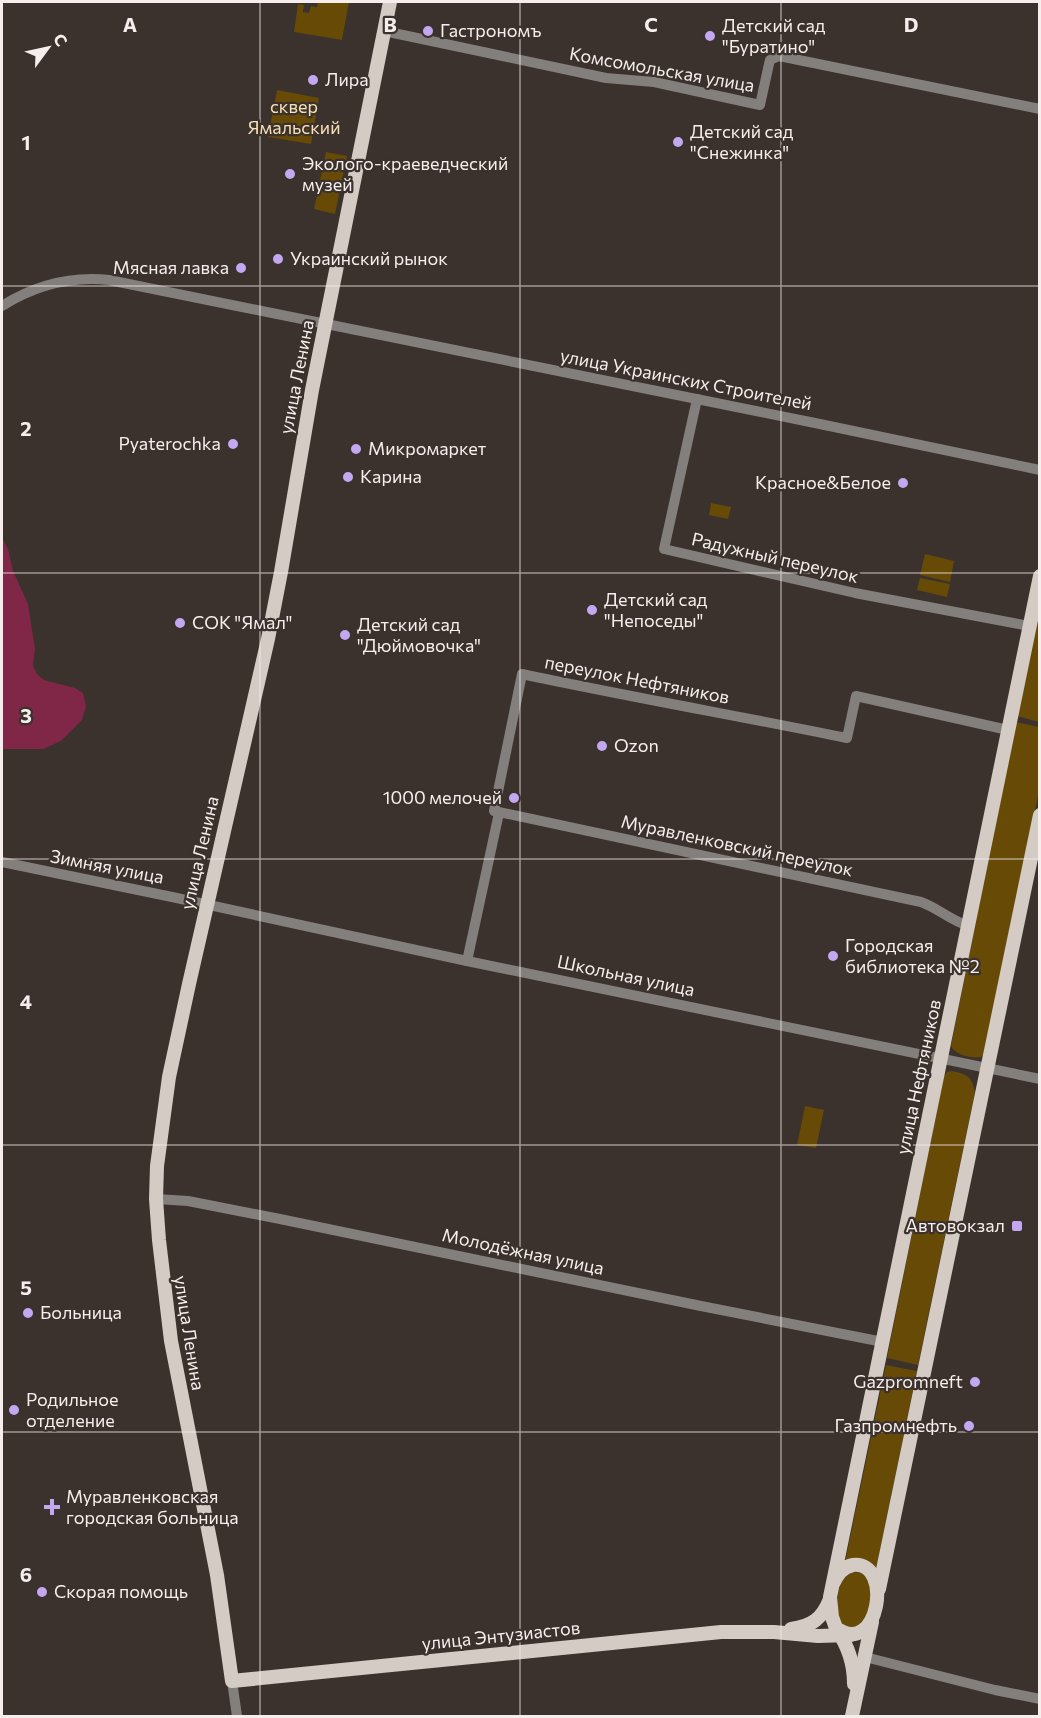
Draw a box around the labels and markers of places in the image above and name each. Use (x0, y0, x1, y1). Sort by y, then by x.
place label: Детский сад "Буратино" (722, 14, 826, 57)
place label: Гастрономъ (440, 19, 542, 41)
marker: Гастрономъ (421, 24, 435, 38)
marker: Детский сад "Буратино" (703, 29, 717, 43)
place label: Лира (325, 68, 369, 90)
marker: Лира (306, 73, 320, 87)
place label: Детский сад "Снежинка" (690, 120, 794, 163)
marker: Детский сад "Снежинка" (671, 135, 685, 149)
place label: Эколого-краеведческий музей (302, 152, 508, 195)
marker: Эколого-краеведческий музей (283, 167, 297, 181)
place label: Украинский рынок (290, 247, 448, 269)
marker: Украинский рынок (271, 252, 285, 266)
place label: Мясная лавка (113, 256, 229, 278)
marker: Мясная лавка (234, 261, 248, 275)
place label: Pyaterochka (118, 432, 221, 454)
marker: Pyaterochka (226, 437, 240, 451)
place label: Микромаркет (368, 437, 487, 459)
marker: Микромаркет (349, 442, 363, 456)
place label: Карина (360, 465, 422, 487)
marker: Карина (341, 470, 355, 484)
place label: Красное&Белое (755, 471, 891, 493)
marker: Красное&Белое (896, 476, 910, 490)
place label: Детский сад "Непоседы" (604, 588, 708, 631)
marker: Детский сад "Непоседы" (585, 603, 599, 617)
place label: СОК "Ямал" (192, 611, 293, 633)
place label: Детский сад "Дюймовочка" (357, 613, 481, 656)
marker: СОК "Ямал" (173, 616, 187, 630)
marker: Детский сад "Дюймовочка" (338, 628, 352, 642)
place label: Ozon (614, 734, 659, 756)
marker: Ozon (595, 739, 609, 753)
place label: 1000 мелочей (383, 786, 502, 808)
marker: 1000 мелочей (507, 791, 521, 805)
place label: Городская библиотека №2 (845, 934, 980, 977)
marker: Городская библиотека №2 (826, 949, 840, 963)
place label: Автовокзал (906, 1214, 1005, 1236)
marker: Автовокзал (1010, 1219, 1024, 1233)
place label: Больница (40, 1301, 122, 1323)
marker: Больница (21, 1306, 35, 1320)
place label: Gazpromneft (853, 1370, 963, 1392)
marker: Gazpromneft (968, 1375, 982, 1389)
place label: Родильное отделение (26, 1388, 119, 1431)
marker: Родильное отделение (7, 1403, 21, 1417)
place label: Газпромнефть (835, 1414, 957, 1436)
marker: Газпромнефть (962, 1419, 976, 1433)
place label: Муравленковская городская больница (66, 1485, 239, 1528)
marker: Муравленковская городская больница (43, 1498, 61, 1516)
place label: Скорая помощь (54, 1580, 188, 1602)
marker: Скорая помощь (35, 1585, 49, 1599)

